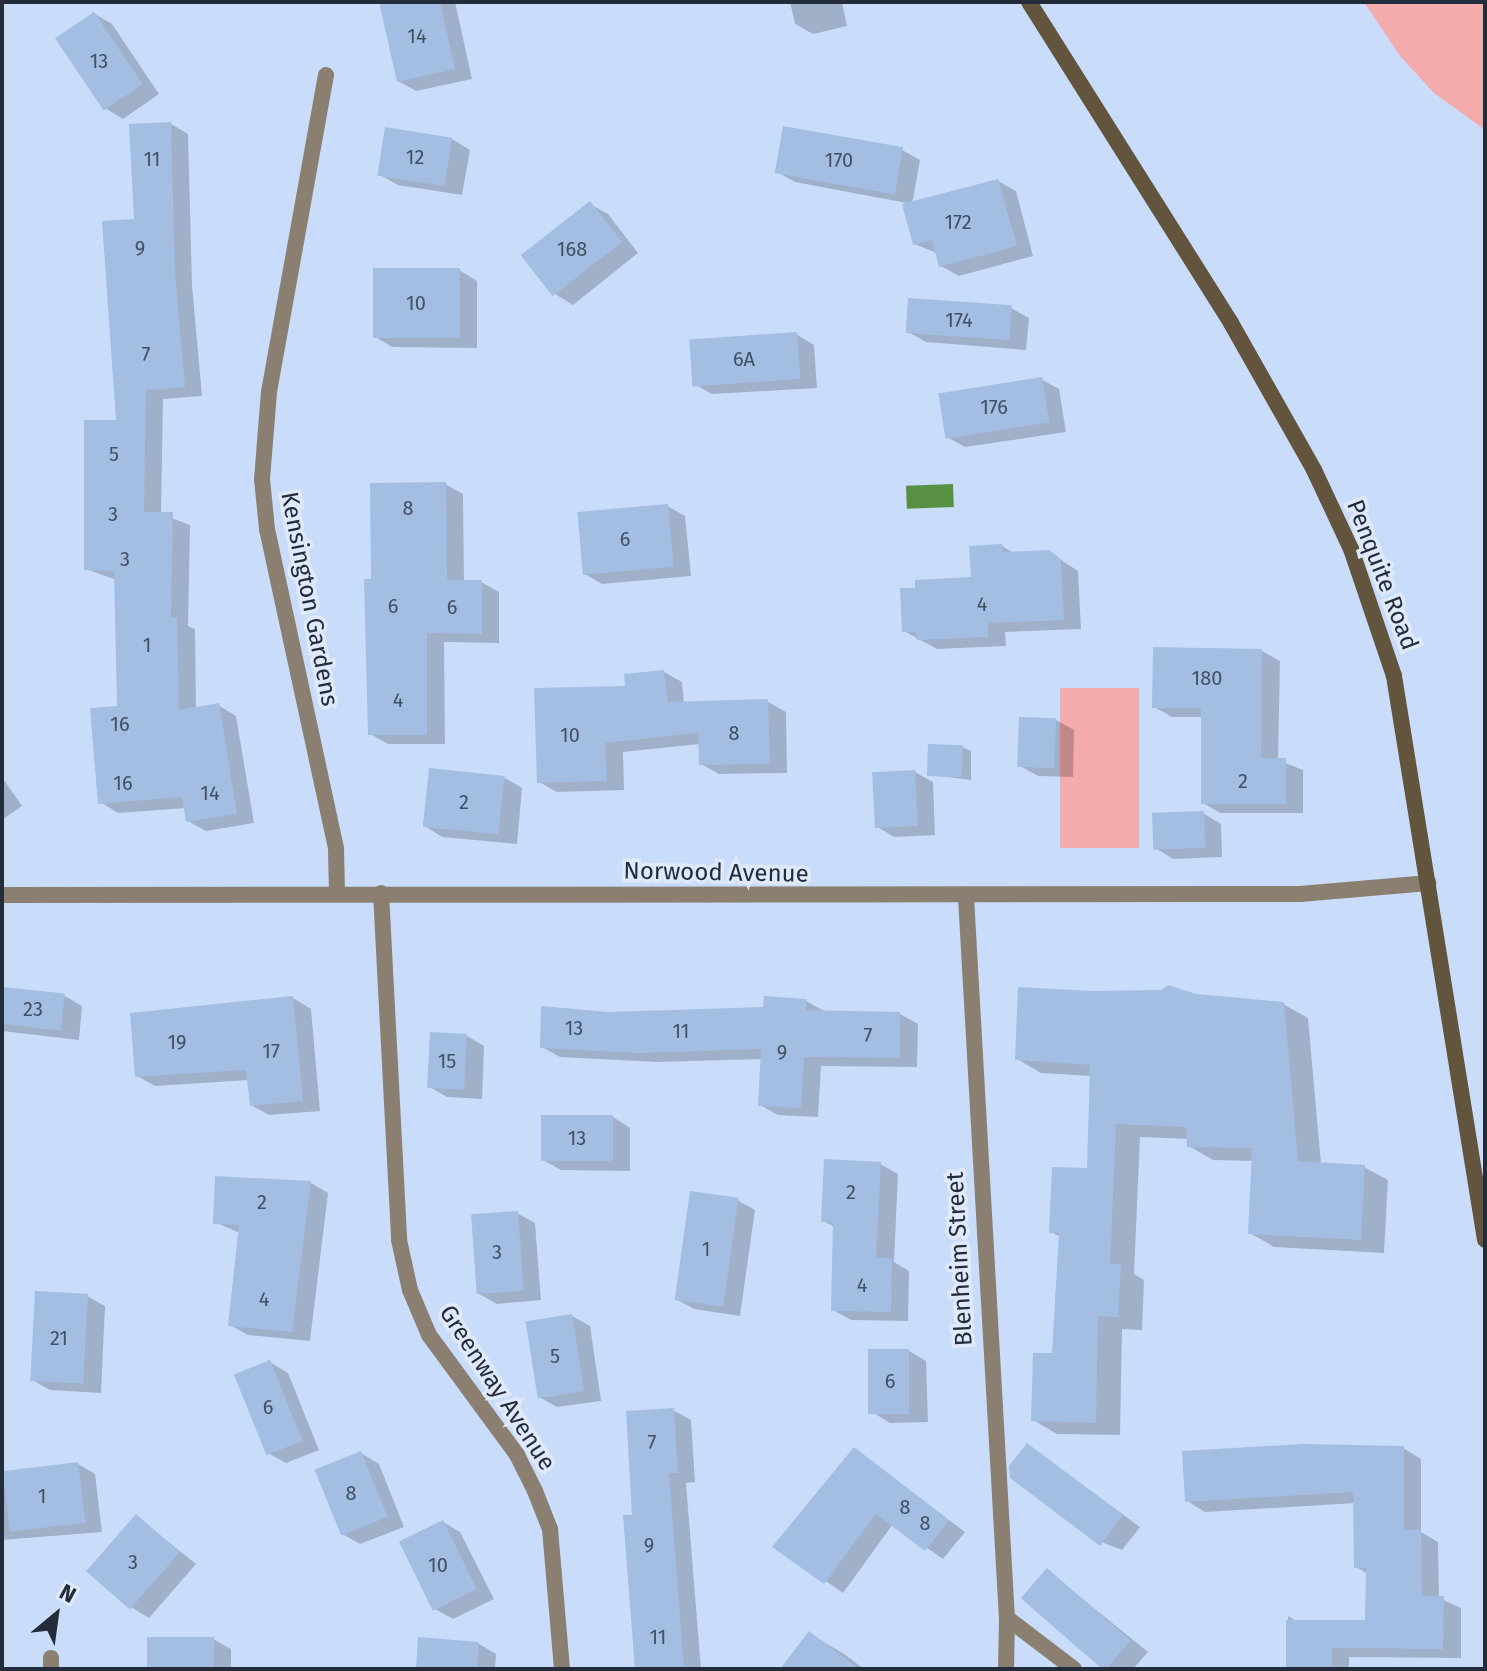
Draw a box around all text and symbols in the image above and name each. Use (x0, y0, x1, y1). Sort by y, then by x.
house number: 14 (407, 24, 427, 48)
house number: 13 (90, 49, 108, 73)
house number: 12 (406, 145, 424, 169)
house number: 11 (143, 147, 161, 171)
house number: 170 (825, 148, 853, 172)
house number: 172 (944, 210, 972, 234)
house number: 9 (135, 236, 145, 260)
house number: 168 (557, 237, 587, 261)
house number: 10 (406, 291, 426, 315)
house number: 174 (945, 308, 973, 332)
house number: 7 (142, 342, 150, 366)
house number: 6A (733, 347, 755, 371)
house number: 176 (980, 395, 1008, 419)
house number: 5 (109, 442, 119, 466)
street label: Kensington Gardens (274, 489, 344, 709)
house number: 8 (402, 496, 414, 520)
street label: Penquite Road (1340, 496, 1424, 654)
house number: 3 (108, 502, 118, 526)
house number: 6 (620, 527, 630, 551)
house number: 3 (120, 547, 130, 571)
house number: 4 (977, 592, 987, 616)
house number: 6 (388, 594, 398, 618)
house number: 6 (447, 595, 457, 619)
house number: 1 (143, 633, 151, 657)
house number: 180 (1192, 666, 1222, 690)
house number: 4 (393, 688, 403, 712)
house number: 16 (110, 712, 130, 736)
house number: 8 (728, 721, 740, 745)
house number: 10 (560, 723, 580, 747)
house number: 2 (1238, 769, 1248, 793)
house number: 16 (113, 771, 133, 795)
house number: 14 (200, 781, 220, 805)
house number: 2 (459, 790, 469, 814)
street label: Norwood Avenue (623, 857, 809, 889)
house number: 23 (23, 997, 43, 1021)
house number: 13 (565, 1016, 583, 1040)
house number: 11 (672, 1019, 690, 1043)
house number: 7 (864, 1023, 872, 1047)
house number: 19 (167, 1030, 187, 1054)
house number: 17 (262, 1039, 280, 1063)
house number: 9 (777, 1040, 787, 1064)
house number: 15 (438, 1049, 456, 1073)
house number: 13 (568, 1126, 586, 1150)
street label: Blenheim Street (941, 1171, 979, 1347)
house number: 2 (846, 1180, 856, 1204)
house number: 2 (257, 1190, 267, 1214)
house number: 1 (702, 1237, 710, 1261)
house number: 3 (492, 1240, 502, 1264)
house number: 4 (857, 1273, 867, 1297)
house number: 4 (259, 1287, 269, 1311)
street label: Greenway Avenue (433, 1300, 561, 1476)
house number: 21 (50, 1326, 68, 1350)
house number: 5 (550, 1344, 560, 1368)
house number: 6 (885, 1369, 895, 1393)
house number: 6 (263, 1395, 273, 1419)
house number: 7 (648, 1430, 656, 1454)
house number: 8 (345, 1481, 357, 1505)
house number: 1 (38, 1484, 46, 1508)
house number: 8 (899, 1495, 911, 1519)
house number: 8 (919, 1511, 931, 1535)
house number: 9 (644, 1533, 654, 1557)
house number: 3 (128, 1550, 138, 1574)
house number: 10 (428, 1553, 448, 1577)
north arrow (16, 1575, 96, 1655)
text: N (55, 1578, 81, 1609)
house number: 11 (649, 1625, 667, 1649)

